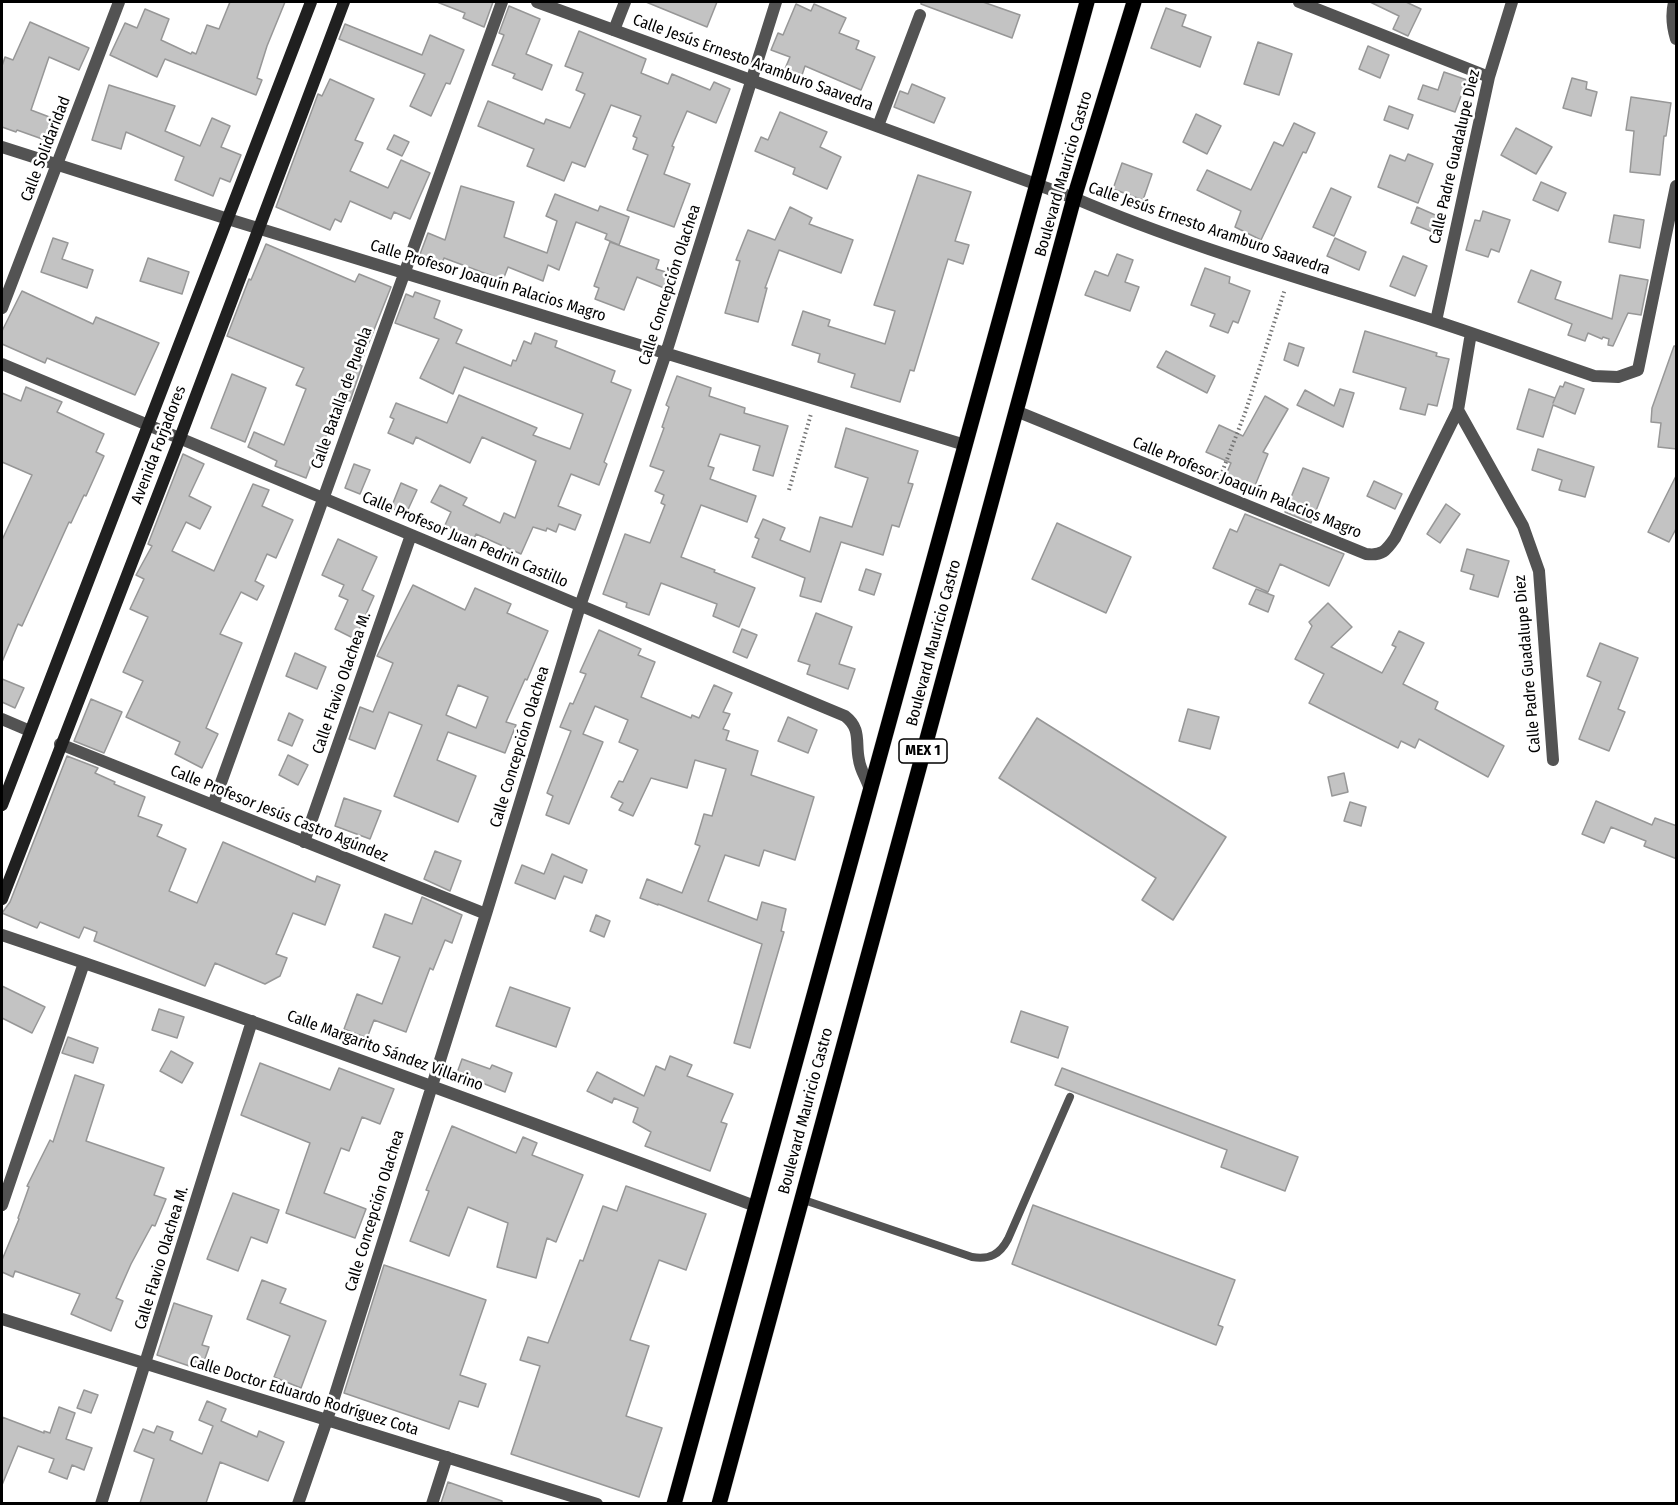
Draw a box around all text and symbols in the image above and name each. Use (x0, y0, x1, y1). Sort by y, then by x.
street label: Calle Jesús Ernesto Aramburo Saavedra (630, 10, 876, 116)
street label: Calle Padre Guadalupe Diez (1426, 68, 1484, 246)
street label: Boulevard Mauricio Castro (1031, 89, 1097, 259)
street label: Calle Solidaridad (17, 94, 75, 204)
street label: Calle Jesús Ernesto Aramburo Saavedra (1086, 178, 1332, 280)
street label: Calle Concepción Olachea (635, 202, 705, 368)
street label: Calle Profesor Joaquín Palacios Magro (368, 236, 608, 326)
street label: Calle Batalla de Puebla (307, 324, 377, 472)
street label: Avenida Forjadores (128, 383, 190, 507)
street label: Calle Profesor Joaquín Palacios Magro (1130, 433, 1364, 543)
street label: Calle Profesor Juan Pedrin Castillo (359, 488, 571, 592)
street label: Boulevard Mauricio Castro (903, 558, 965, 728)
street label: Calle Padre Guadalupe Diez (1511, 574, 1545, 754)
street label: Calle Flavio Olachea M. (309, 609, 375, 757)
street label: Calle Concepción Olachea (486, 664, 554, 830)
road number: MEX 1 (899, 739, 947, 763)
street label: Calle Profesor Jesús Castro Agúndez (167, 761, 391, 867)
street label: Calle Margarito Sández Villarino (284, 1006, 486, 1096)
street label: Boulevard Mauricio Castro (775, 1026, 837, 1196)
street label: Calle Concepción Olachea (341, 1128, 409, 1294)
street label: Calle Flavio Olachea M. (131, 1184, 193, 1332)
street label: Calle Doctor Eduardo Rodríguez Cota (187, 1352, 421, 1440)

